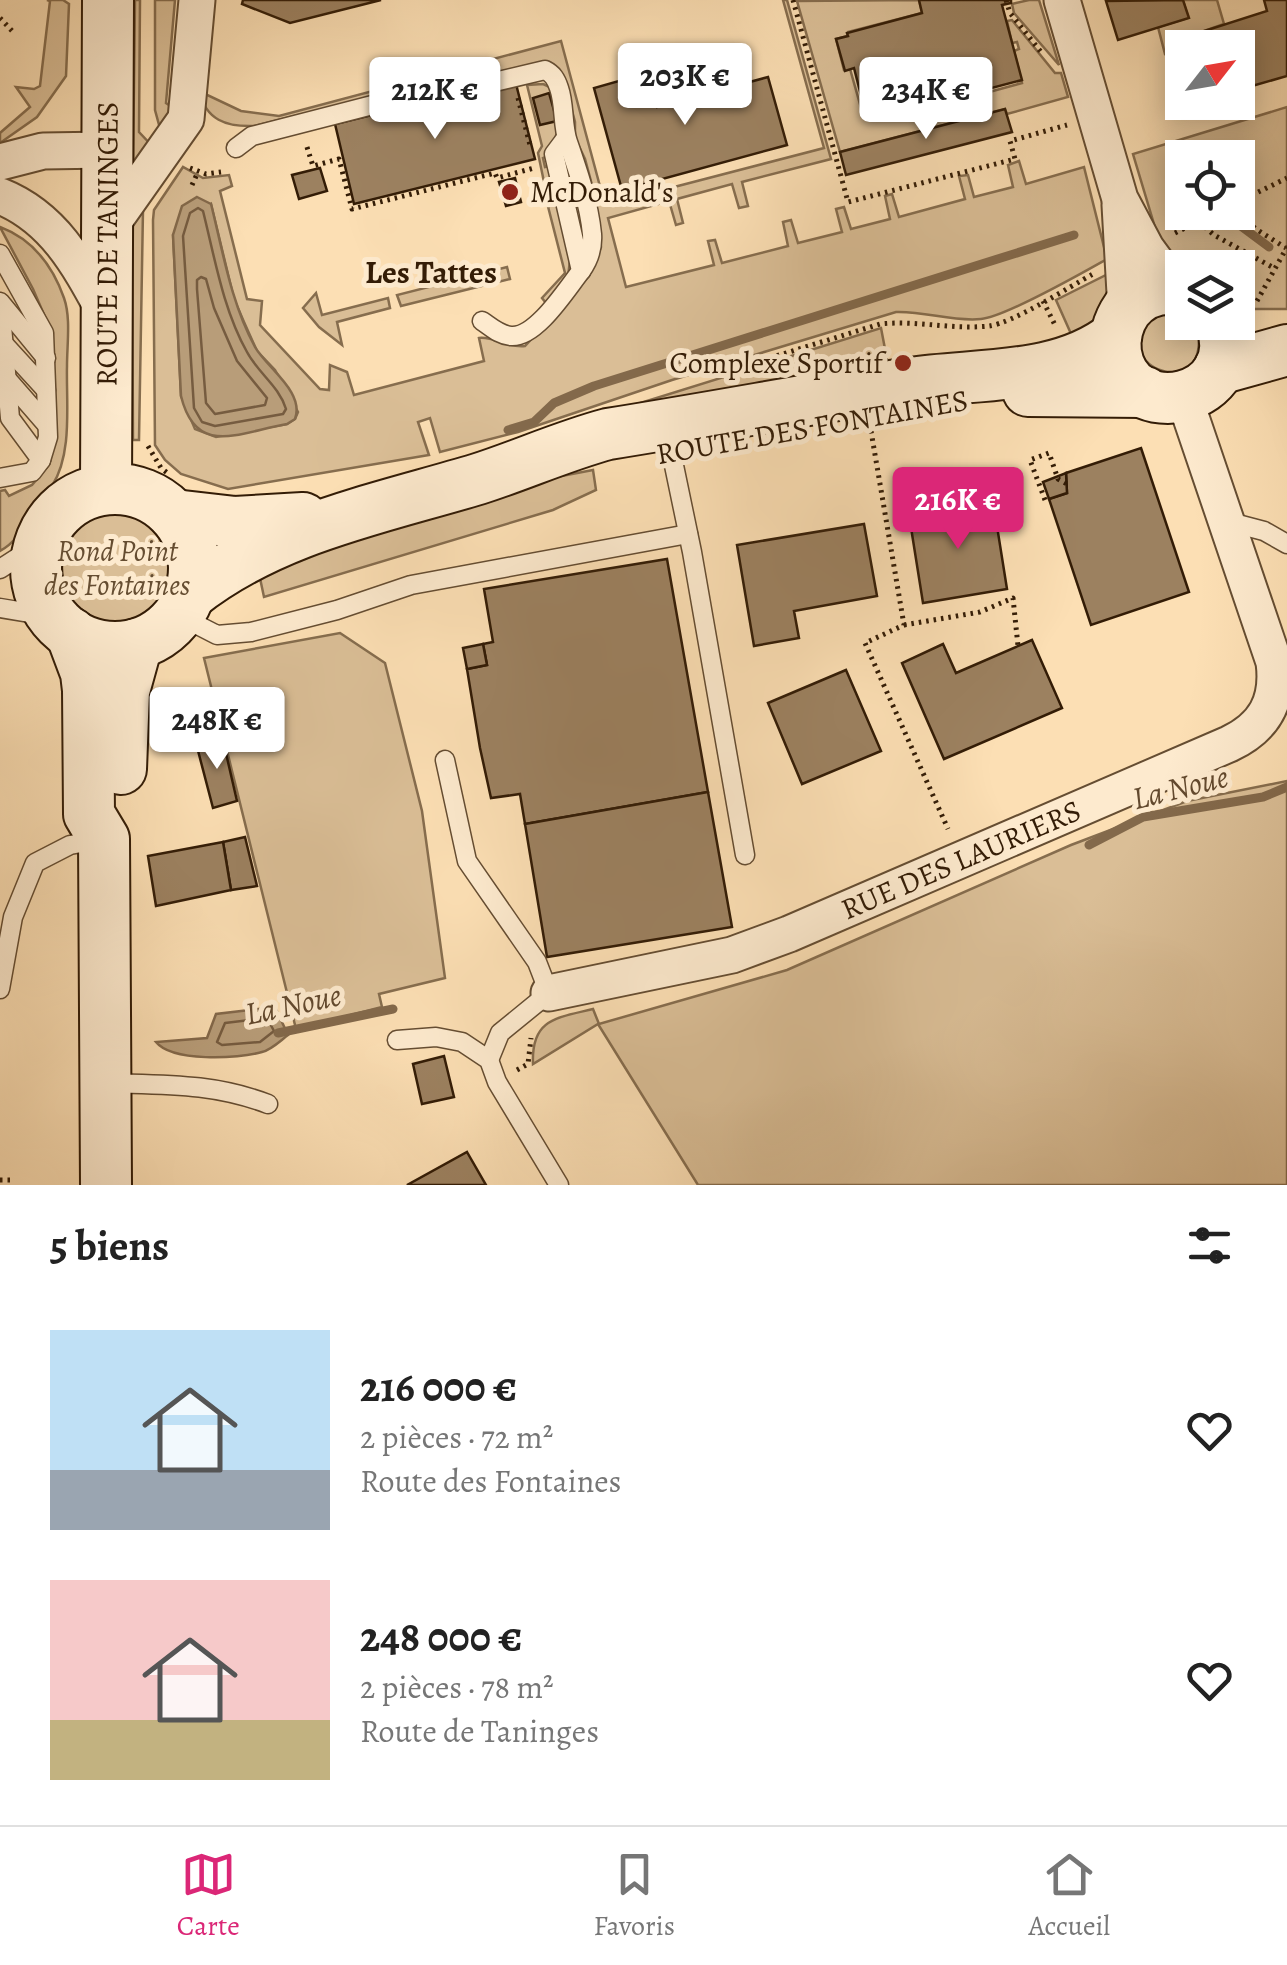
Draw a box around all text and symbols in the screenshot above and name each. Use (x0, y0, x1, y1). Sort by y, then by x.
north arrow (1165, 30, 1255, 120)
map controls (1165, 30, 1255, 340)
pin: 203K € (604, 43, 766, 128)
text: 203K € (640, 53, 730, 97)
pin: 212K € (354, 57, 516, 142)
pin: 234K € (845, 57, 1007, 142)
text: 212K € (391, 67, 479, 111)
text: 234K € (881, 67, 971, 111)
street label: ROUTE DE TANINGES (86, 101, 128, 387)
button: locate (1165, 140, 1255, 230)
place label: McDonald's (530, 172, 674, 212)
marker: McDonald's (499, 181, 521, 203)
district label: Les Tattes (365, 250, 497, 294)
button: layers (1165, 250, 1255, 340)
place label: Complexe Sportif (669, 343, 887, 383)
marker: Complexe Sportif (892, 352, 914, 374)
street label: ROUTE DES FONTAINES (653, 380, 971, 474)
pin: 216K € (877, 467, 1039, 552)
text: 216K € (915, 477, 1001, 521)
park label: Rond Point des Fontaines (44, 531, 190, 605)
pin: 248K € (136, 687, 298, 772)
text: 248K € (172, 697, 262, 741)
water label: La Noue (1128, 754, 1232, 820)
street label: RUE DES LAURIERS (835, 790, 1087, 929)
water label: La Noue (241, 972, 345, 1036)
text: 5 biens (50, 1217, 169, 1274)
icon: filters (1182, 1218, 1237, 1273)
text: 216 000 € (360, 1358, 517, 1415)
icon: home (130, 1370, 250, 1490)
icon: heart (1182, 1403, 1237, 1458)
text: 2 pièces · 72 m² (360, 1415, 553, 1459)
text: Route des Fontaines (360, 1459, 621, 1503)
text: 248 000 € (360, 1608, 522, 1665)
icon: home (130, 1620, 250, 1740)
icon: heart (1182, 1653, 1237, 1708)
text: 2 pièces · 78 m² (360, 1665, 554, 1709)
text: Route de Taninges (360, 1709, 599, 1753)
tab: Carte (177, 1847, 240, 1945)
tab: Favoris (593, 1847, 675, 1945)
tab: Accueil (1029, 1847, 1110, 1945)

